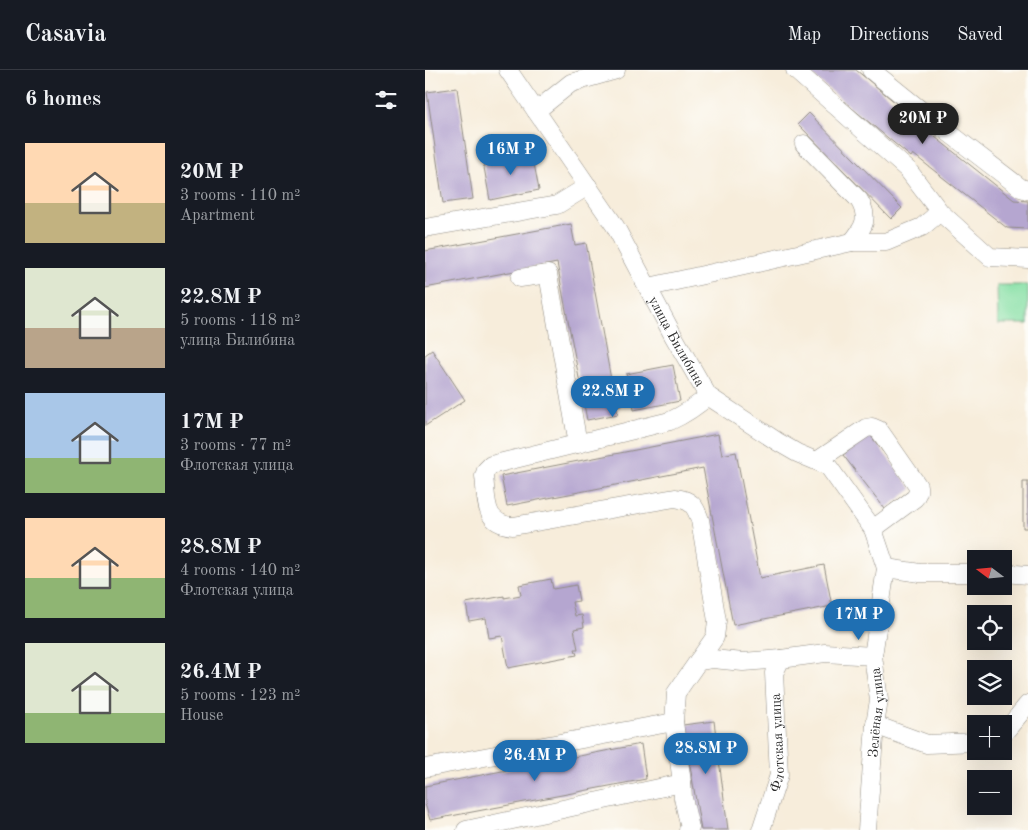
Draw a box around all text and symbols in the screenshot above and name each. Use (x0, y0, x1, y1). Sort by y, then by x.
text: Casavia (25, 23, 106, 47)
text: Map (788, 26, 821, 44)
text: Directions (849, 26, 929, 44)
text: Saved (957, 26, 1003, 44)
icon: filters (372, 86, 400, 114)
text: 6 homes (25, 89, 101, 110)
pin: 20M ₽ (888, 102, 958, 145)
text: 20M ₽ (899, 111, 947, 127)
pin: 16M ₽ (476, 134, 546, 176)
text: 16M ₽ (487, 142, 535, 158)
text: 20M ₽ (180, 162, 244, 183)
icon: home (65, 163, 125, 223)
text: 3 rooms · 110 m² (180, 188, 300, 204)
text: Apartment (180, 208, 255, 224)
text: 22.8M ₽ (180, 287, 262, 308)
icon: home (65, 288, 125, 348)
street label: улица Билибина (646, 294, 707, 389)
text: 5 rooms · 118 m² (180, 313, 300, 329)
text: улица Билибина (180, 333, 295, 349)
pin: 22.8M ₽ (567, 376, 659, 418)
text: 22.8M ₽ (582, 384, 644, 400)
text: 17M ₽ (180, 412, 244, 433)
icon: home (65, 413, 125, 473)
text: 3 rooms · 77 m² (180, 438, 291, 454)
text: Флотская улица (180, 458, 294, 474)
text: 28.8M ₽ (180, 537, 262, 558)
icon: home (65, 538, 125, 598)
north arrow (967, 550, 1013, 595)
map controls (967, 550, 1012, 815)
text: 4 rooms · 140 m² (180, 563, 300, 579)
text: Флотская улица (180, 583, 294, 599)
pin: 17M ₽ (824, 598, 894, 641)
button: locate (967, 605, 1012, 650)
text: 17M ₽ (835, 607, 883, 623)
button: layers (967, 660, 1012, 705)
text: 26.4M ₽ (180, 662, 262, 683)
icon: home (65, 663, 125, 723)
street label: Зелёная улица (867, 667, 887, 758)
text: 5 rooms · 123 m² (180, 688, 300, 704)
street label: Флотская улица (768, 693, 787, 794)
text: House (180, 708, 223, 724)
button: + (967, 715, 1012, 760)
pin: 28.8M ₽ (660, 732, 752, 775)
pin: 26.4M ₽ (489, 740, 581, 782)
text: 28.8M ₽ (675, 741, 737, 757)
text: 26.4M ₽ (504, 748, 566, 764)
button: − (967, 770, 1012, 815)

